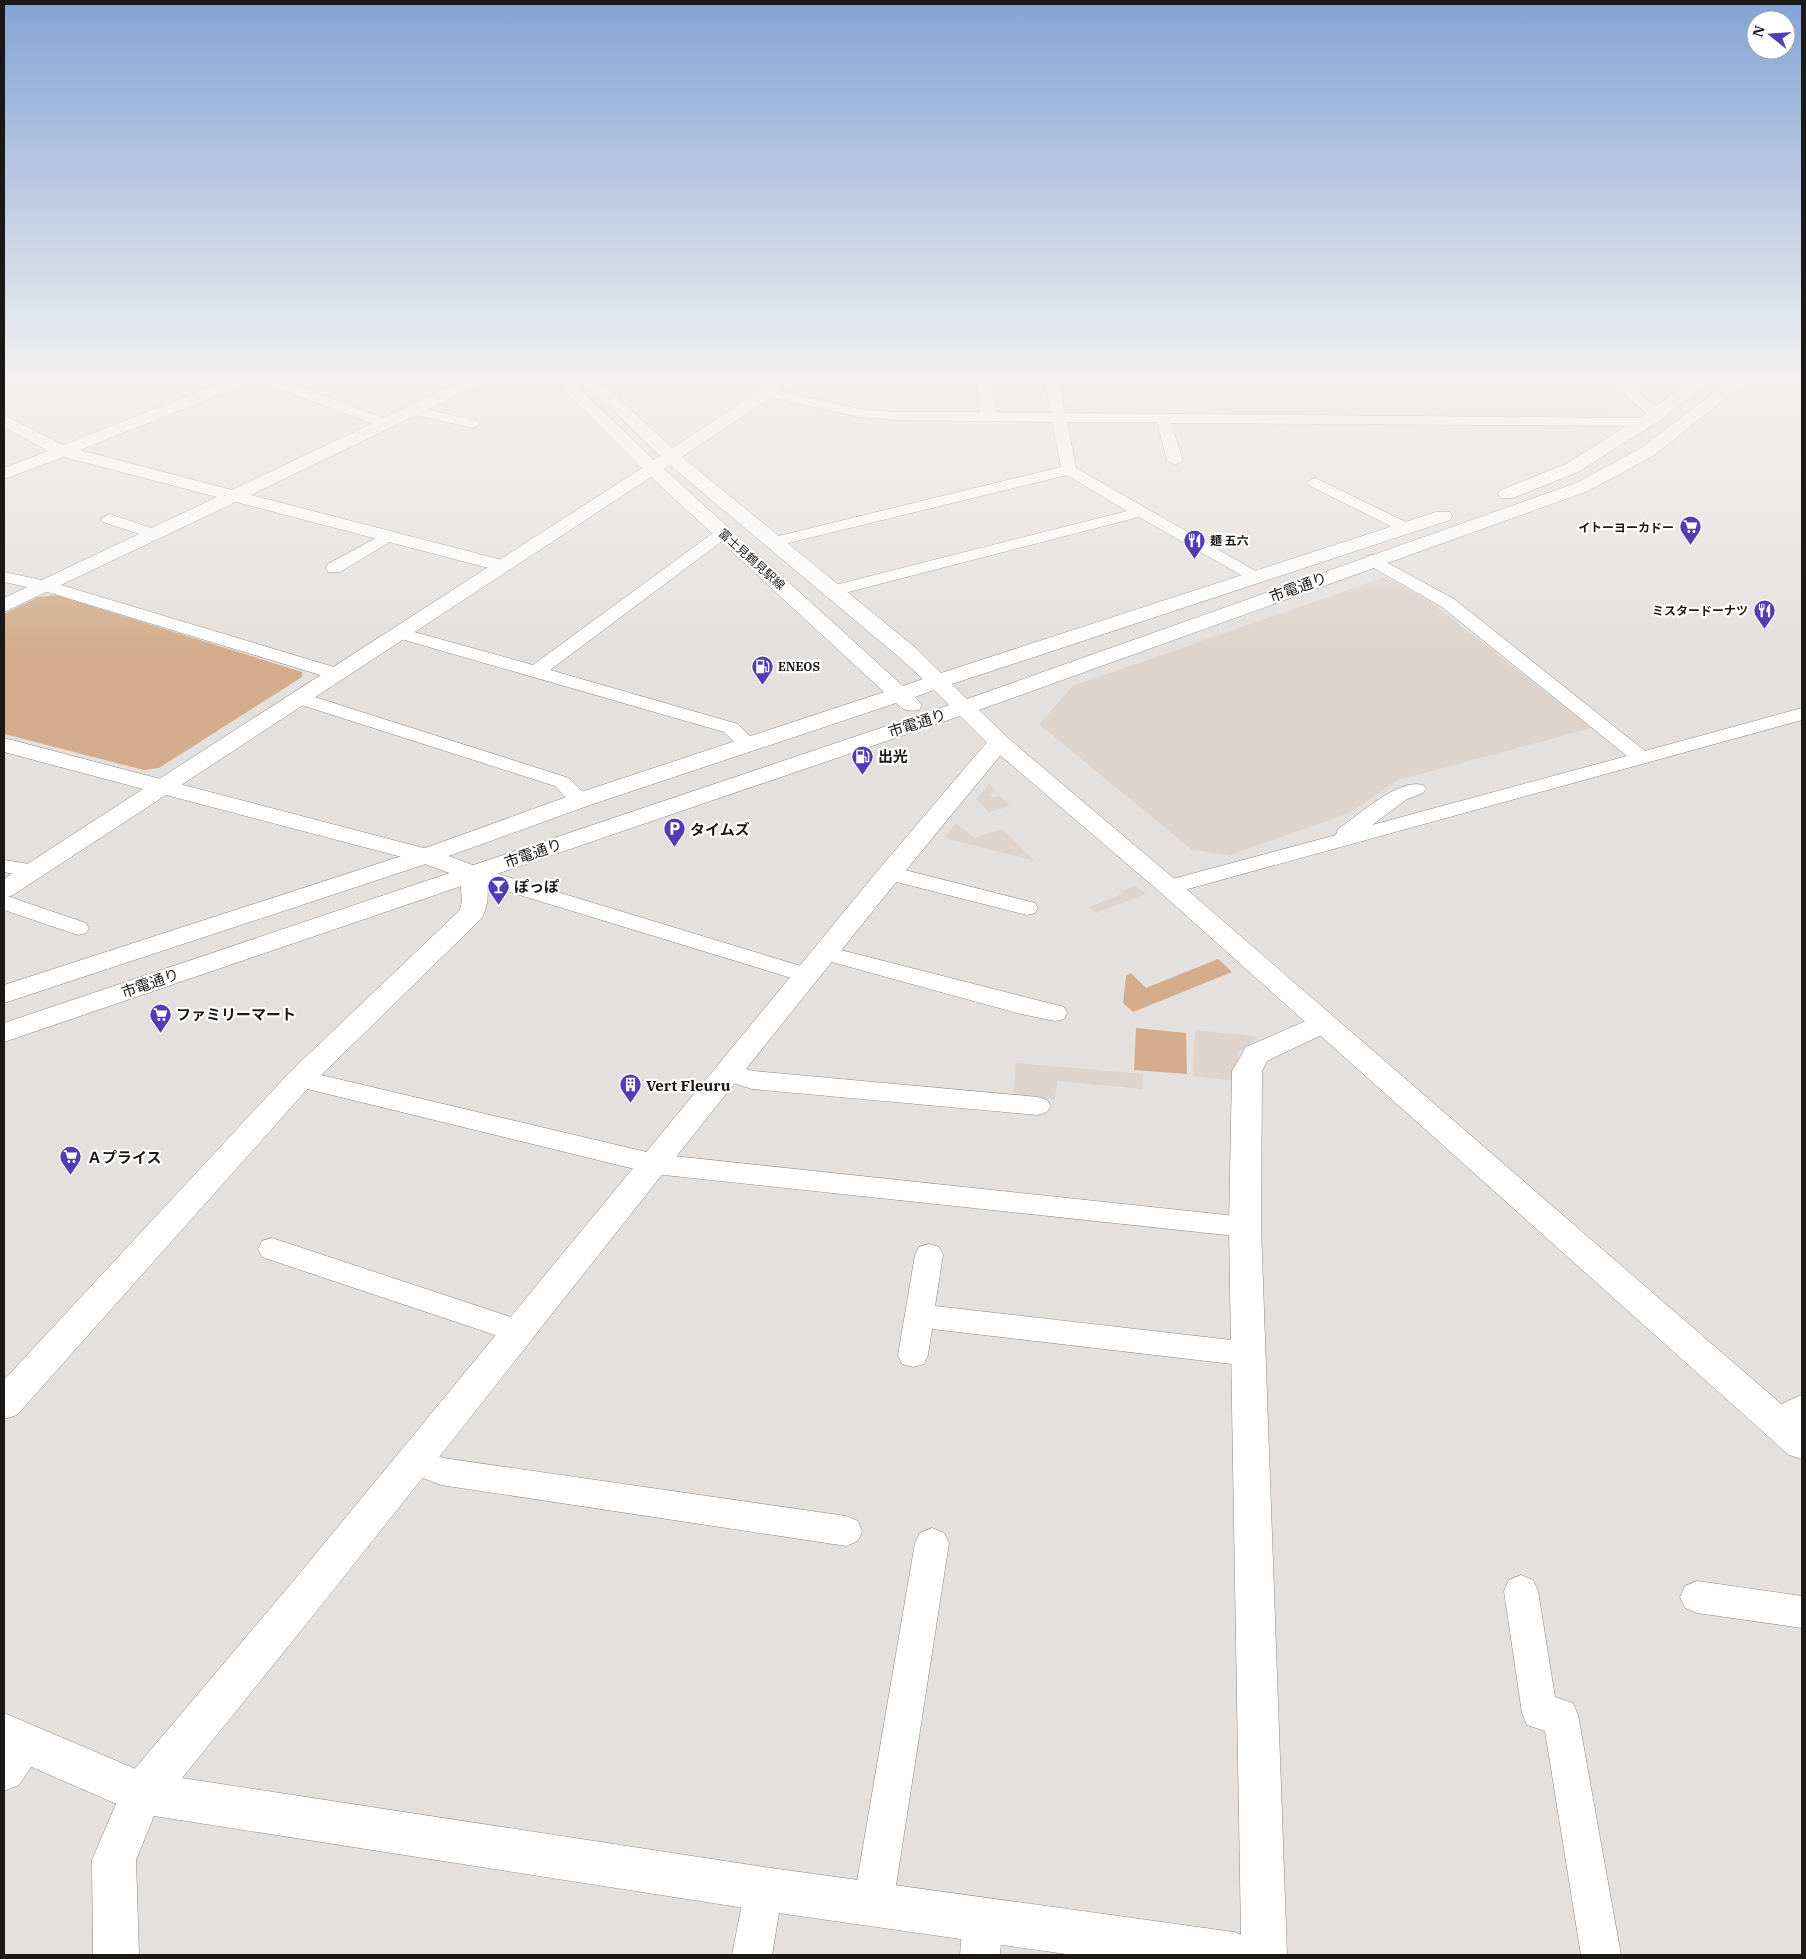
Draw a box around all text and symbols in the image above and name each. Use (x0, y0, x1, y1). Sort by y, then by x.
north arrow (1746, 10, 1796, 60)
text: N (1748, 23, 1769, 39)
supermarket icon: イトーヨーカドー (1678, 515, 1702, 546)
place label: イトーヨーカドー (1578, 520, 1674, 535)
street label: 富士見鶴見駅線 (716, 525, 788, 593)
restaurant icon: 麺 五六 (1182, 528, 1206, 559)
place label: 麺 五六 (1210, 533, 1249, 548)
street label: 市電通り (1267, 568, 1329, 606)
restaurant icon: ミスタードーナツ (1752, 598, 1776, 629)
place label: ミスタードーナツ (1652, 603, 1748, 618)
fuel station icon: ENEOS (750, 654, 774, 685)
place label: ENEOS (778, 659, 820, 674)
street label: 市電通り (886, 705, 948, 741)
fuel station icon: 出光 (850, 744, 874, 775)
place label: 出光 (878, 747, 908, 766)
parking icon: タイムズ (662, 817, 686, 848)
place label: タイムズ (690, 820, 750, 839)
street label: 市電通り (502, 834, 564, 872)
bar icon: ぽっぽ (486, 874, 510, 905)
place label: ぽっぽ (514, 877, 559, 896)
street label: 市電通り (119, 964, 181, 1002)
supermarket icon: ファミリーマート (148, 1002, 172, 1033)
place label: ファミリーマート (176, 1005, 296, 1024)
building icon: Vert Fleuru (618, 1073, 642, 1104)
place label: Vert Fleuru (646, 1076, 731, 1095)
supermarket icon: Ａプライス (59, 1145, 83, 1176)
place label: Ａプライス (87, 1148, 162, 1167)

